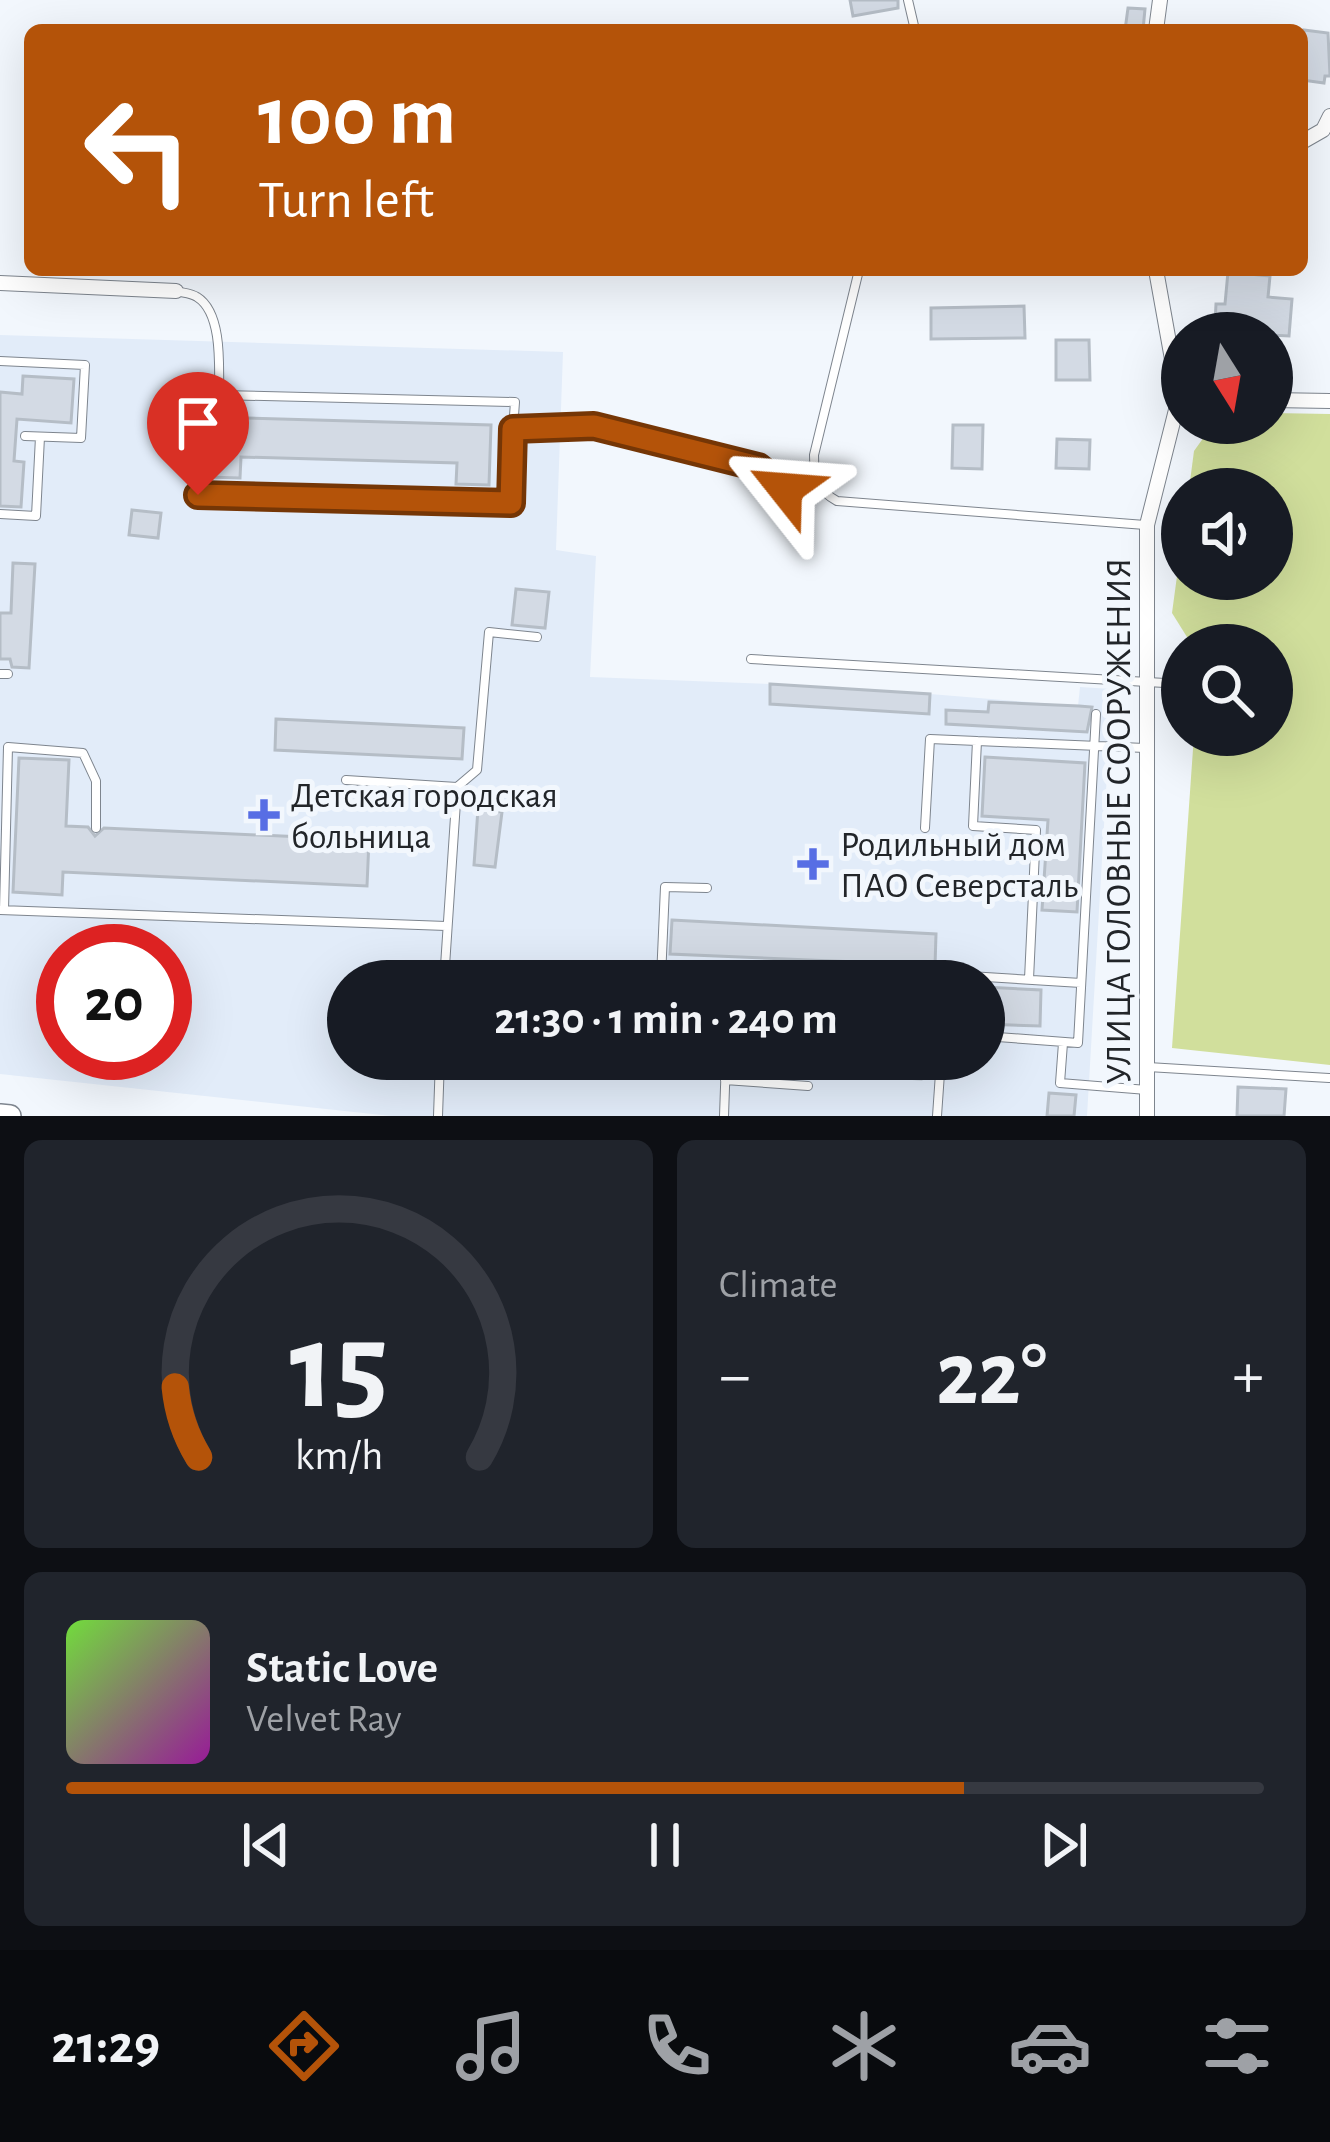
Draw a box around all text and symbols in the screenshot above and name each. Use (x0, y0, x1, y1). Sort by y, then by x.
icon: left (60, 72, 216, 228)
text: 100 m (258, 76, 456, 160)
text: Turn left (258, 174, 434, 228)
north arrow (1161, 312, 1293, 444)
map controls (1161, 312, 1293, 756)
pin (147, 372, 249, 495)
icon: arrive (165, 390, 231, 456)
position arrow (722, 426, 848, 552)
button: sound (1161, 468, 1293, 600)
street label: УЛИЦА ГОЛОВНЫЕ СООРУЖЕНИЯ (1101, 558, 1137, 1084)
button: search (1161, 624, 1293, 756)
place label: Детская городская больница (291, 778, 558, 855)
marker: Детская городская больница (248, 799, 280, 831)
place label: Родильный дом ПАО Северсталь (840, 827, 1078, 904)
marker: Родильный дом ПАО Северсталь (797, 848, 829, 880)
speed limit sign: 20 (36, 924, 192, 1080)
text: 21:30 · 1 min · 240 m (494, 997, 838, 1042)
text: Climate (719, 1266, 837, 1305)
text: 15 (289, 1306, 388, 1431)
text: 22° (936, 1331, 1047, 1421)
text: − (719, 1343, 751, 1409)
text: + (1232, 1343, 1264, 1409)
text: km/h (294, 1435, 383, 1478)
text: Static Love (246, 1646, 438, 1691)
text: Velvet Ray (246, 1700, 402, 1739)
icon: previous (233, 1812, 299, 1878)
icon: pause (632, 1812, 698, 1878)
icon: next (1031, 1812, 1097, 1878)
icon: directions (262, 2004, 346, 2088)
icon: music (449, 2004, 533, 2088)
icon: phone (635, 2004, 719, 2088)
icon: climate (822, 2004, 906, 2088)
icon: car (1008, 2004, 1092, 2088)
icon: filters (1195, 2004, 1279, 2088)
text: 21:29 (51, 2019, 160, 2073)

